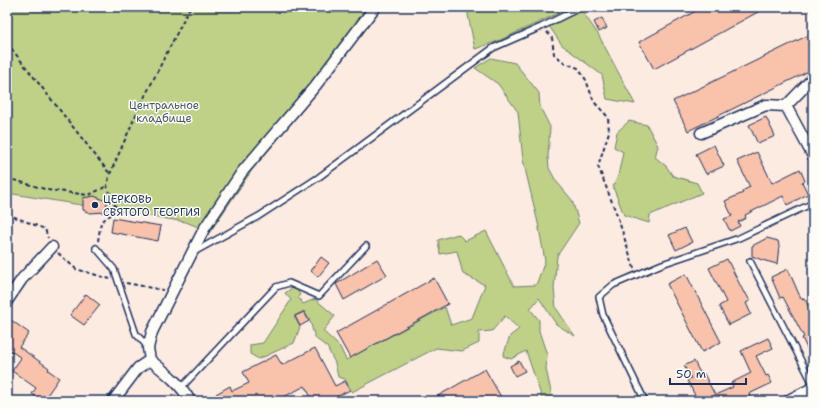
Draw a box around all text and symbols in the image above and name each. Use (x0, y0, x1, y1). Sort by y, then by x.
park label: Центральное кладбище (129, 98, 199, 126)
place label: ЦЕРКОВЬ СВЯТОГО ГЕОРГИЯ (103, 192, 200, 220)
marker: ЦЕРКОВЬ СВЯТОГО ГЕОРГИЯ (90, 200, 100, 210)
scale bar (670, 360, 746, 386)
text: 50 m (676, 366, 706, 382)

